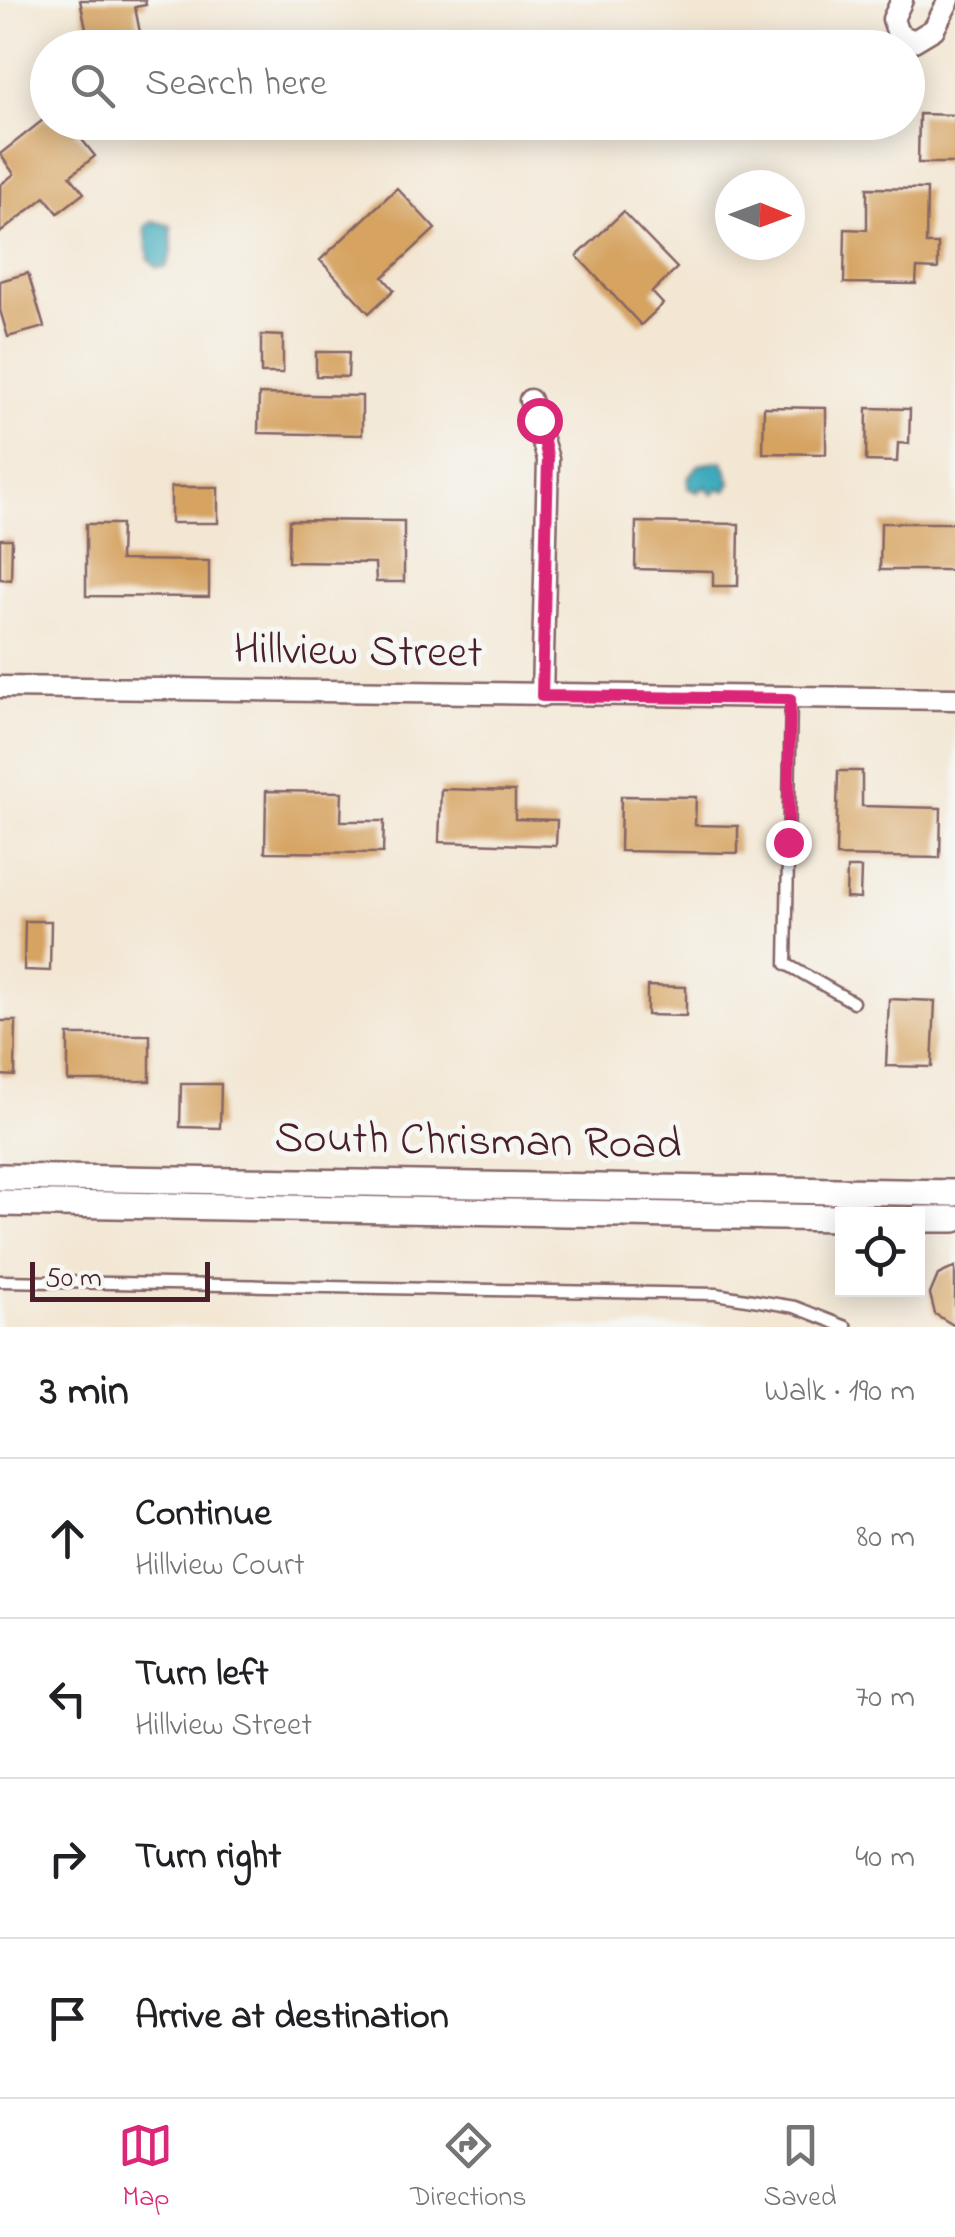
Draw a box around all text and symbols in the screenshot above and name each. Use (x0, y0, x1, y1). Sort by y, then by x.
search box (30, 30, 925, 140)
text: Search here (145, 57, 327, 113)
icon: search (65, 58, 120, 113)
north arrow (715, 170, 805, 260)
route start (517, 398, 563, 444)
street label: Hillview Street (233, 618, 483, 688)
route end (766, 820, 812, 866)
street label: South Chrisman Road (274, 1106, 682, 1180)
map controls (835, 1207, 925, 1297)
button: locate (835, 1207, 925, 1297)
scale bar (30, 1257, 210, 1302)
text: 50 m (45, 1259, 102, 1300)
text: 3 min (40, 1362, 129, 1423)
text: Walk · 190 m (764, 1369, 915, 1416)
text: Continue (135, 1487, 271, 1543)
icon: ahead (40, 1511, 95, 1566)
text: 80 m (856, 1515, 915, 1562)
text: Hillview Court (135, 1543, 305, 1590)
text: Turn left (135, 1647, 268, 1703)
icon: left (40, 1671, 95, 1726)
text: 70 m (855, 1675, 915, 1722)
text: Hillview Street (135, 1703, 312, 1750)
text: Turn right (135, 1830, 281, 1886)
icon: right (40, 1831, 95, 1886)
text: 40 m (855, 1835, 915, 1882)
text: Arrive at destination (135, 1990, 449, 2046)
icon: arrive (40, 1991, 95, 2046)
tab: Map (118, 2118, 173, 2219)
tab: Directions (410, 2118, 527, 2219)
tab: Saved (764, 2118, 837, 2219)

